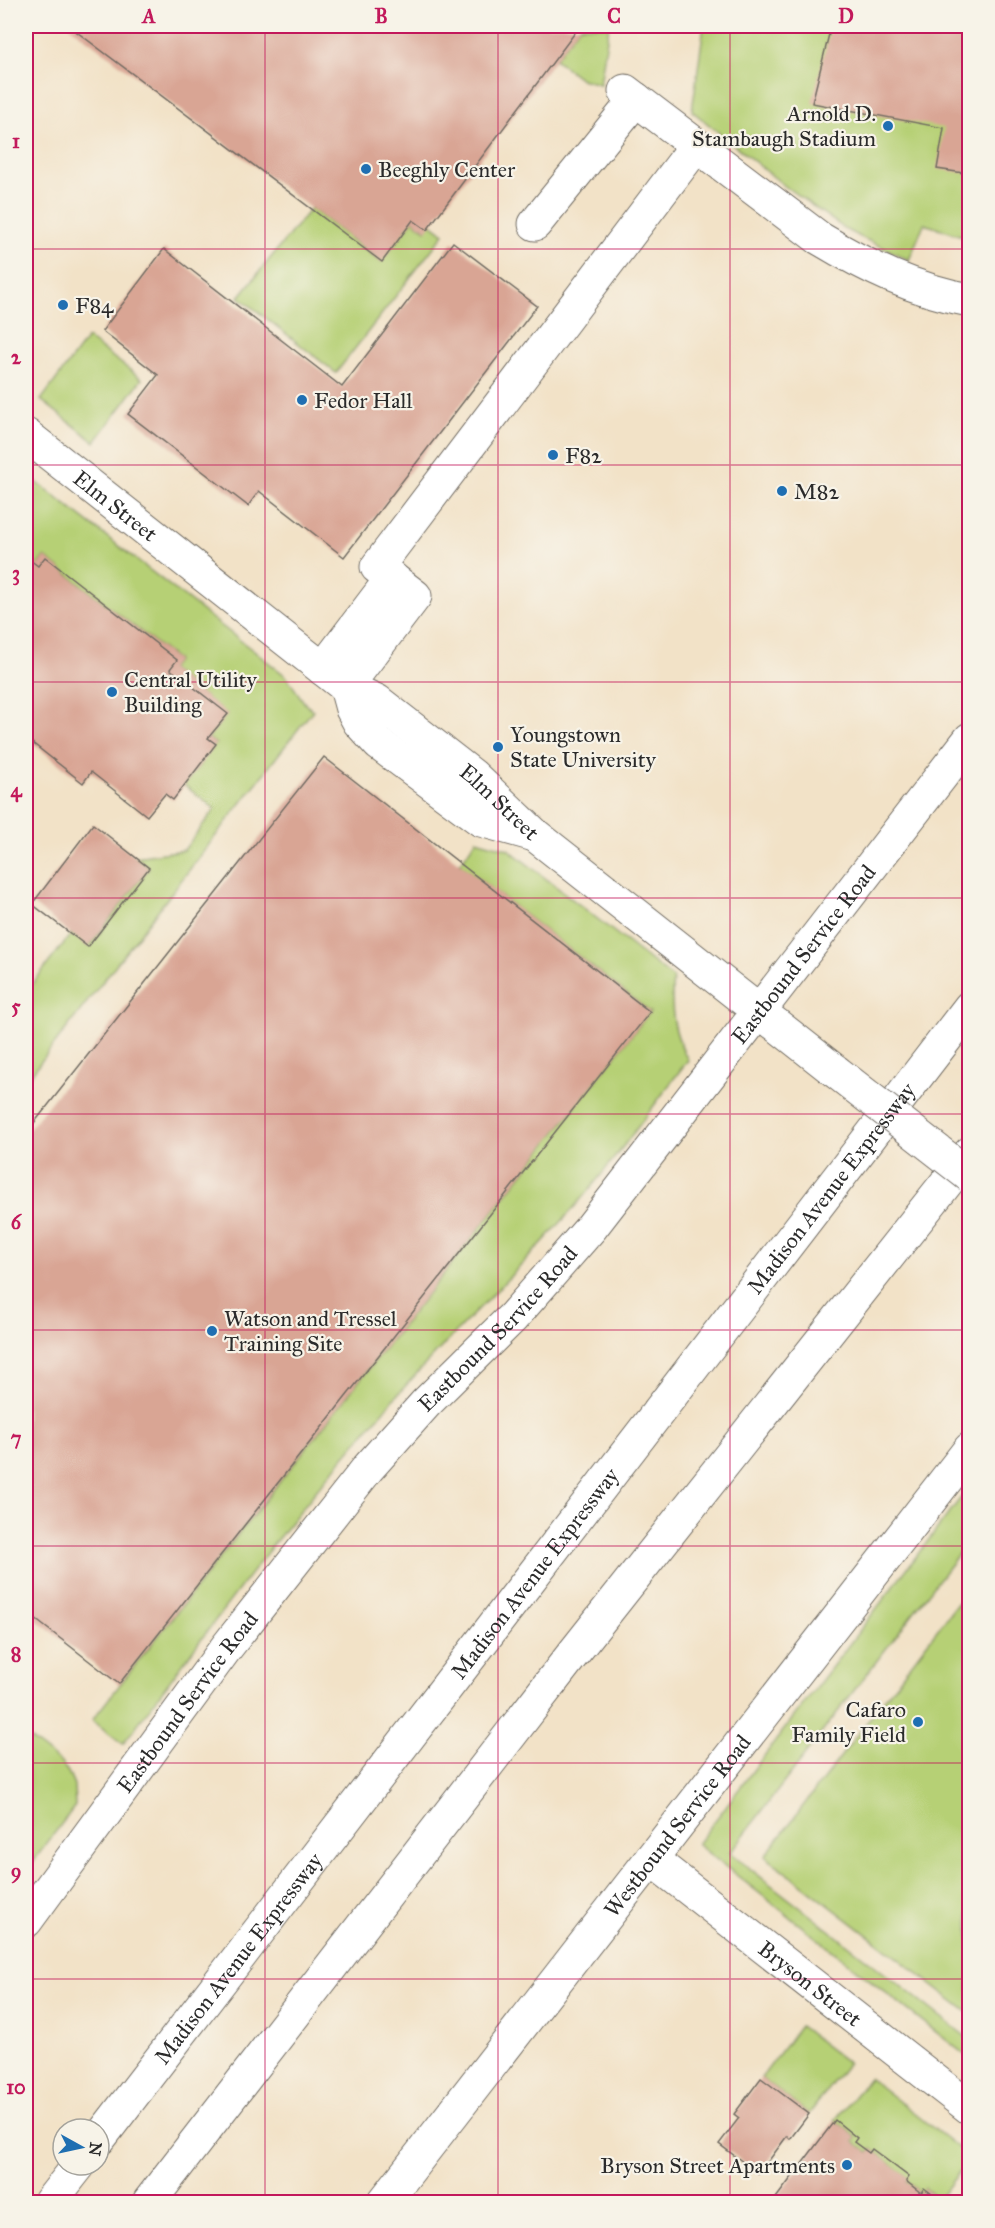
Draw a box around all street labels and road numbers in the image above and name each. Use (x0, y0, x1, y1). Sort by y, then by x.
street label: Elm Street (68, 464, 163, 547)
street label: Elm Street (455, 757, 545, 846)
street label: Eastbound Service Road (725, 859, 881, 1049)
street label: Madison Avenue Expressway (741, 1076, 921, 1299)
street label: Eastbound Service Road (412, 1240, 583, 1417)
street label: Madison Avenue Expressway (445, 1462, 625, 1684)
street label: Eastbound Service Road (111, 1606, 263, 1798)
street label: Westbound Service Road (598, 1729, 756, 1922)
street label: Madison Avenue Expressway (148, 1847, 328, 2069)
street label: Bryson Street (753, 1935, 867, 2032)

